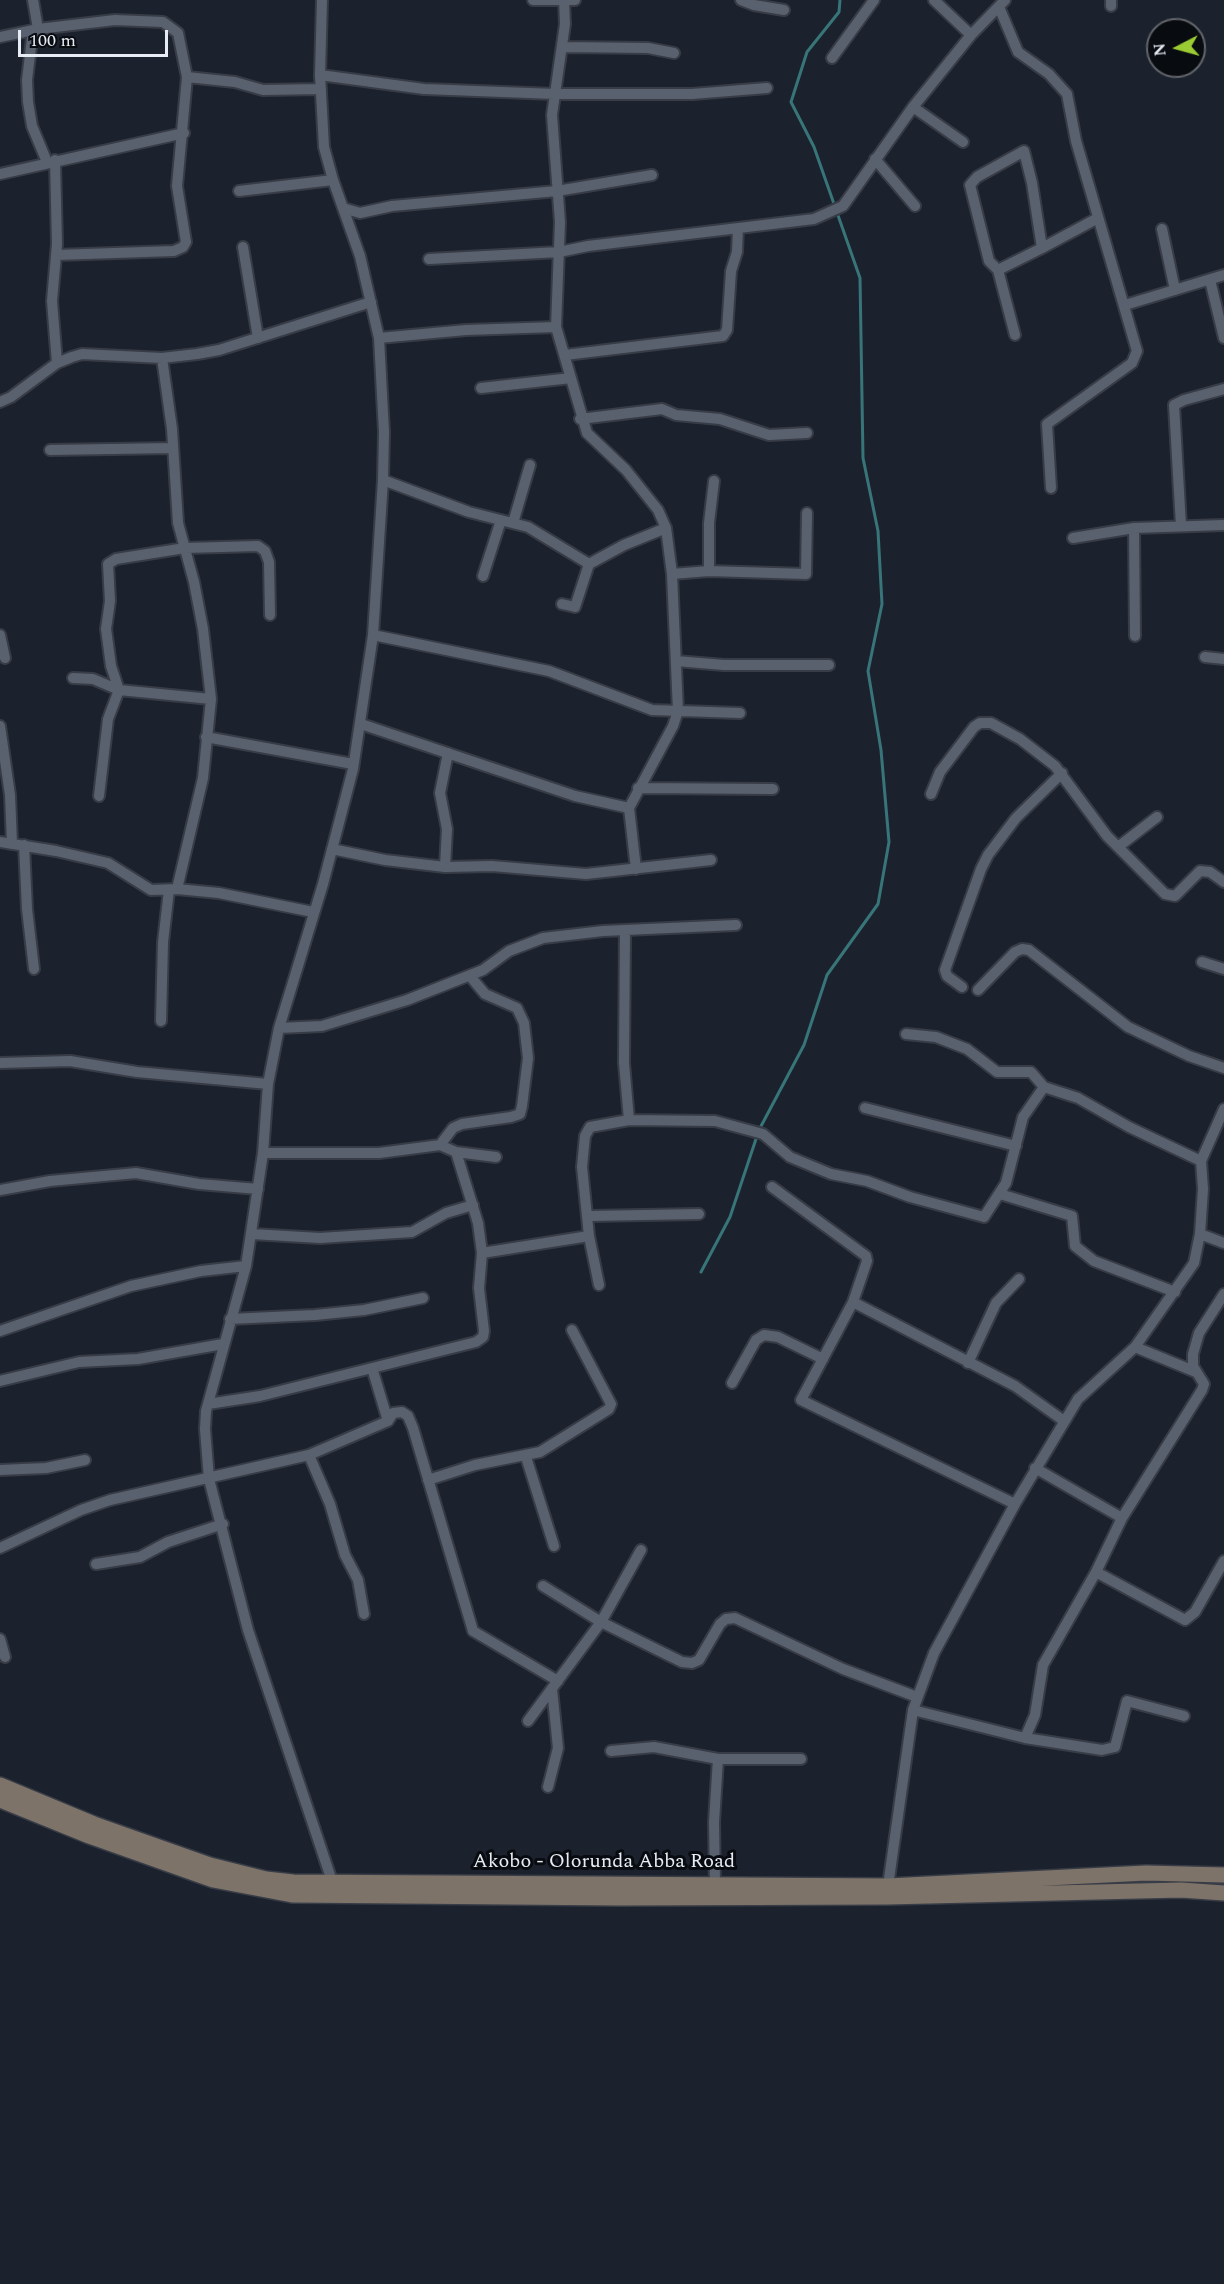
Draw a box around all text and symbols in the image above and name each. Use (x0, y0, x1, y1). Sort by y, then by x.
scale bar (21, 18, 171, 56)
north arrow (1146, 18, 1206, 78)
text: 100 m (29, 27, 76, 54)
text: N (1147, 42, 1173, 57)
street label: Akobo - Olorunda Abba Road (473, 1851, 735, 1875)

